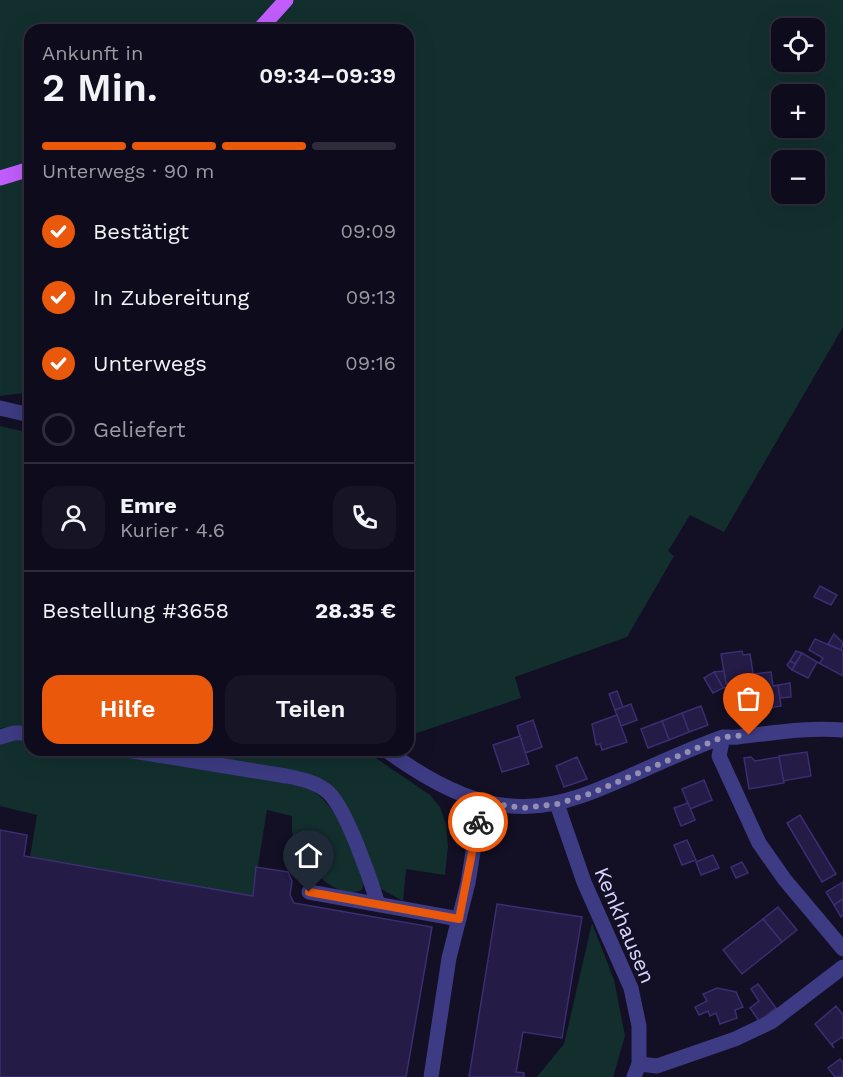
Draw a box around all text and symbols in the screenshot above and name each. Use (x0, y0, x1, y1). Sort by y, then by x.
map controls (771, 18, 825, 204)
button: locate (771, 18, 825, 72)
text: Ankunft in (42, 41, 143, 65)
text: 09:34–09:39 (259, 63, 396, 88)
text: 2 Min. (42, 65, 158, 110)
button: + (771, 84, 825, 138)
button: − (771, 150, 825, 204)
text: Unterwegs · 90 m (42, 159, 214, 183)
icon: check (42, 215, 75, 248)
text: Bestätigt (93, 219, 189, 244)
text: 09:09 (341, 219, 396, 243)
icon: check (42, 281, 75, 314)
text: In Zubereitung (93, 285, 249, 310)
text: 09:13 (346, 285, 396, 309)
icon: check (42, 347, 75, 380)
text: Unterwegs (93, 351, 207, 376)
text: 09:16 (345, 351, 396, 375)
text: Geliefert (93, 417, 185, 442)
button: person (42, 486, 105, 549)
button: phone (333, 486, 396, 549)
text: Emre (120, 493, 177, 518)
text: Kurier · 4.6 (120, 518, 225, 542)
text: Bestellung #3658 (42, 598, 229, 623)
text: 28.35 € (315, 598, 396, 623)
pin (723, 673, 774, 735)
button: Hilfe (42, 675, 213, 744)
button: Teilen (225, 675, 396, 744)
icon: bag (732, 682, 765, 715)
courier (448, 792, 508, 852)
icon: bike (462, 806, 495, 839)
pin (283, 830, 334, 892)
icon: home (292, 839, 325, 872)
street label: Kenkhausen (589, 863, 661, 987)

